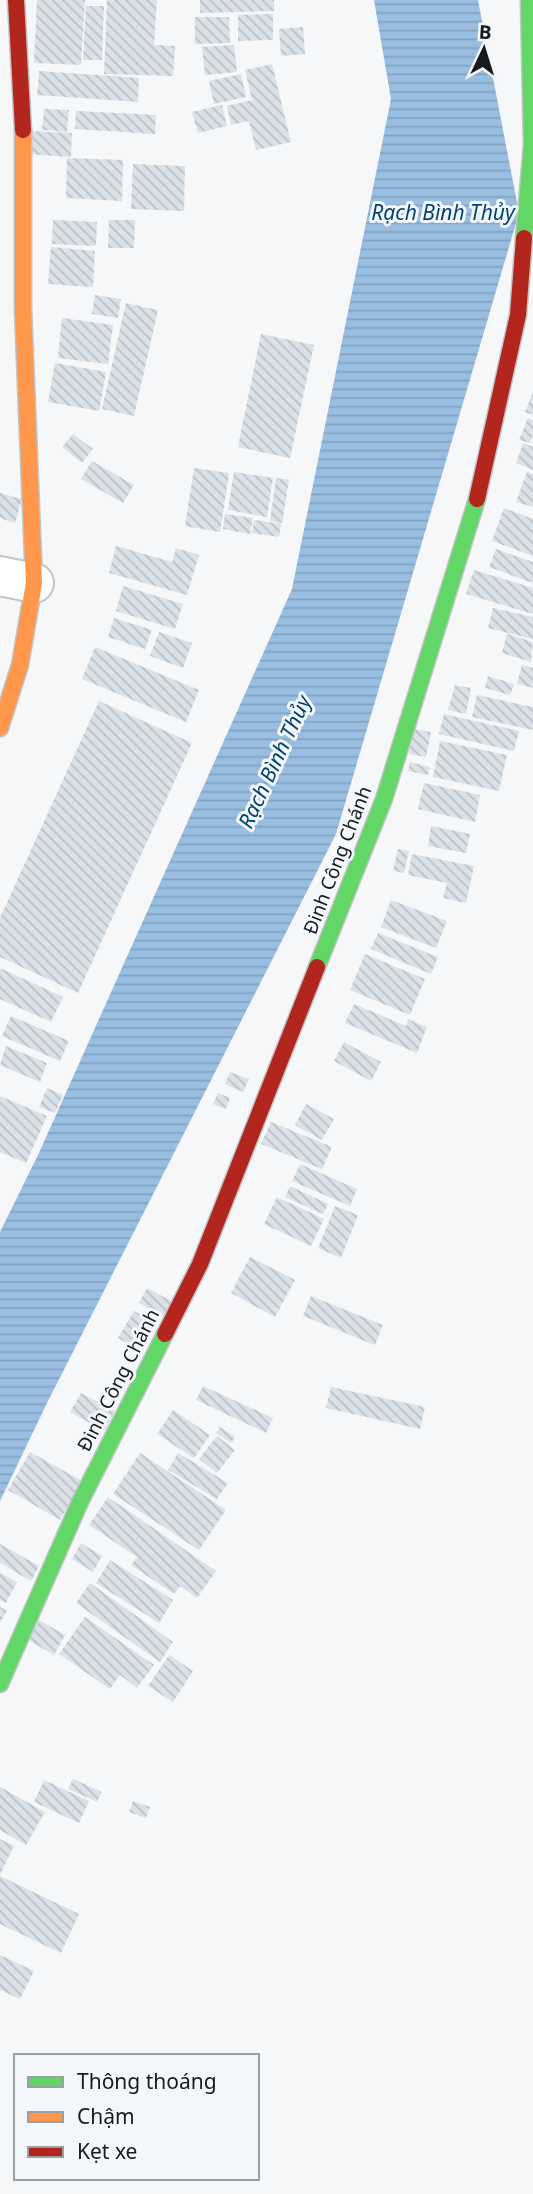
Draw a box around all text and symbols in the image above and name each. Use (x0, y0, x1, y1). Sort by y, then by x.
north arrow (449, 14, 519, 84)
text: B (478, 19, 492, 45)
water label: Rạch Bình Thủy (371, 198, 516, 226)
water label: Rạch Bình Thủy (231, 690, 318, 833)
street label: Đinh Công Chánh (297, 782, 377, 938)
street label: Đinh Công Chánh (71, 1304, 165, 1456)
legend (14, 2054, 259, 2180)
text: Thông thoáng (77, 2067, 217, 2095)
text: Chậm (77, 2102, 135, 2130)
text: Kẹt xe (77, 2137, 137, 2165)

